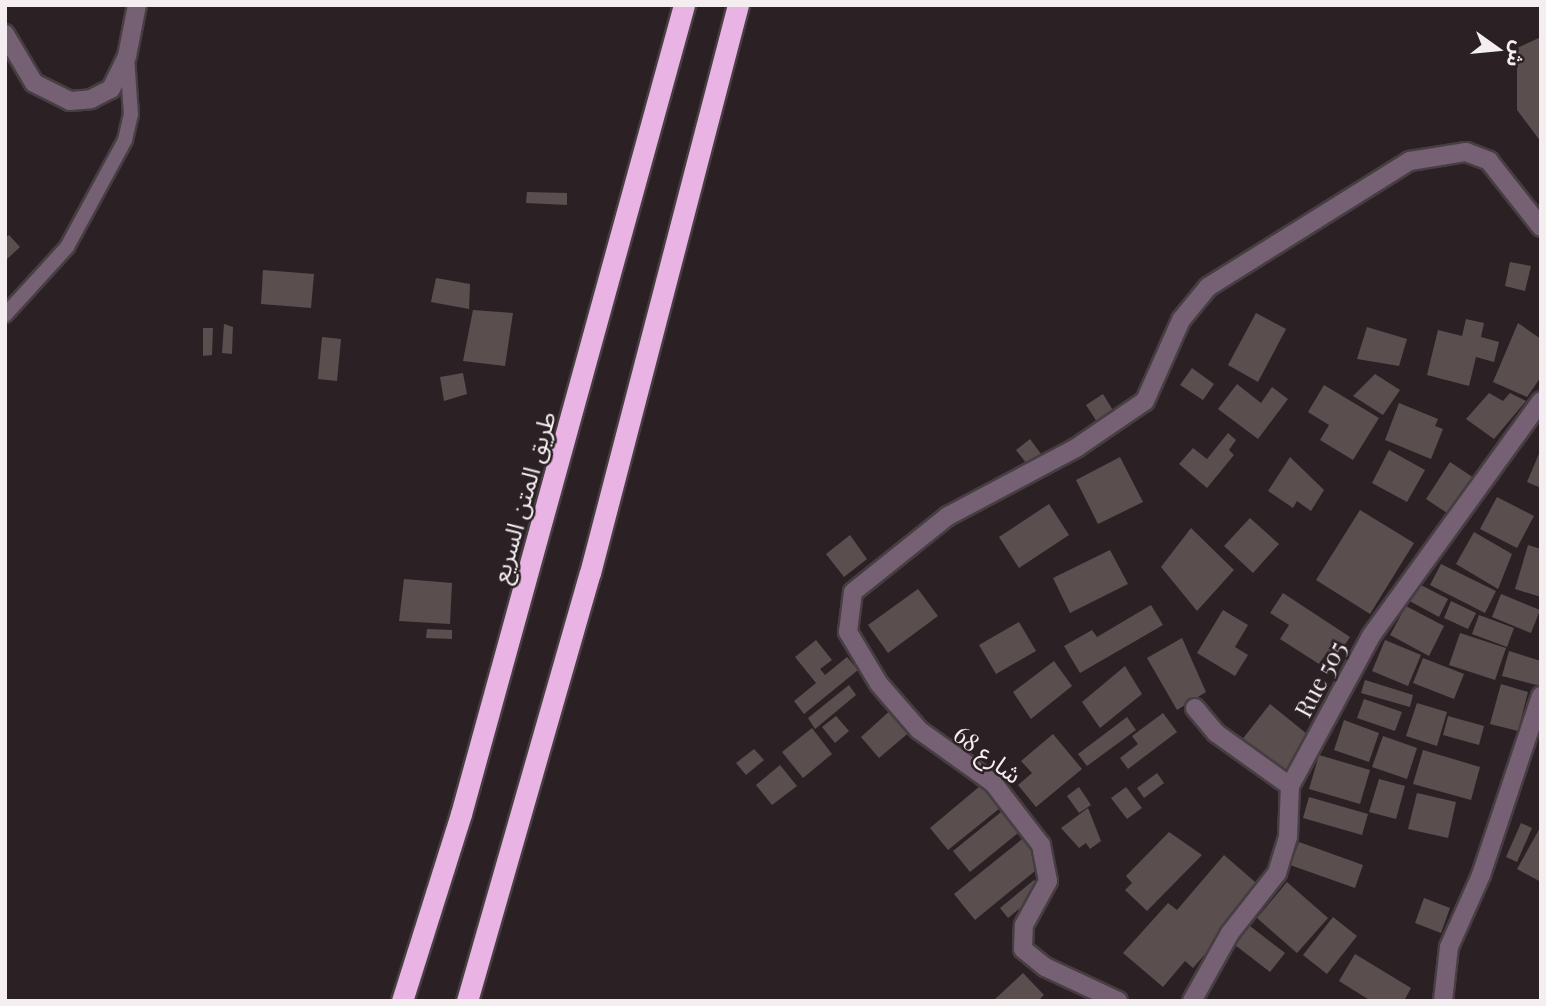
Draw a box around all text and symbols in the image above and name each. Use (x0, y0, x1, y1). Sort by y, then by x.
north arrow (1462, 14, 1532, 84)
text: ش (1501, 38, 1533, 70)
street label: طريق المتن السريع (485, 408, 561, 586)
street label: Rue 505 (1288, 636, 1352, 722)
street label: شارع 68 (948, 719, 1028, 789)

